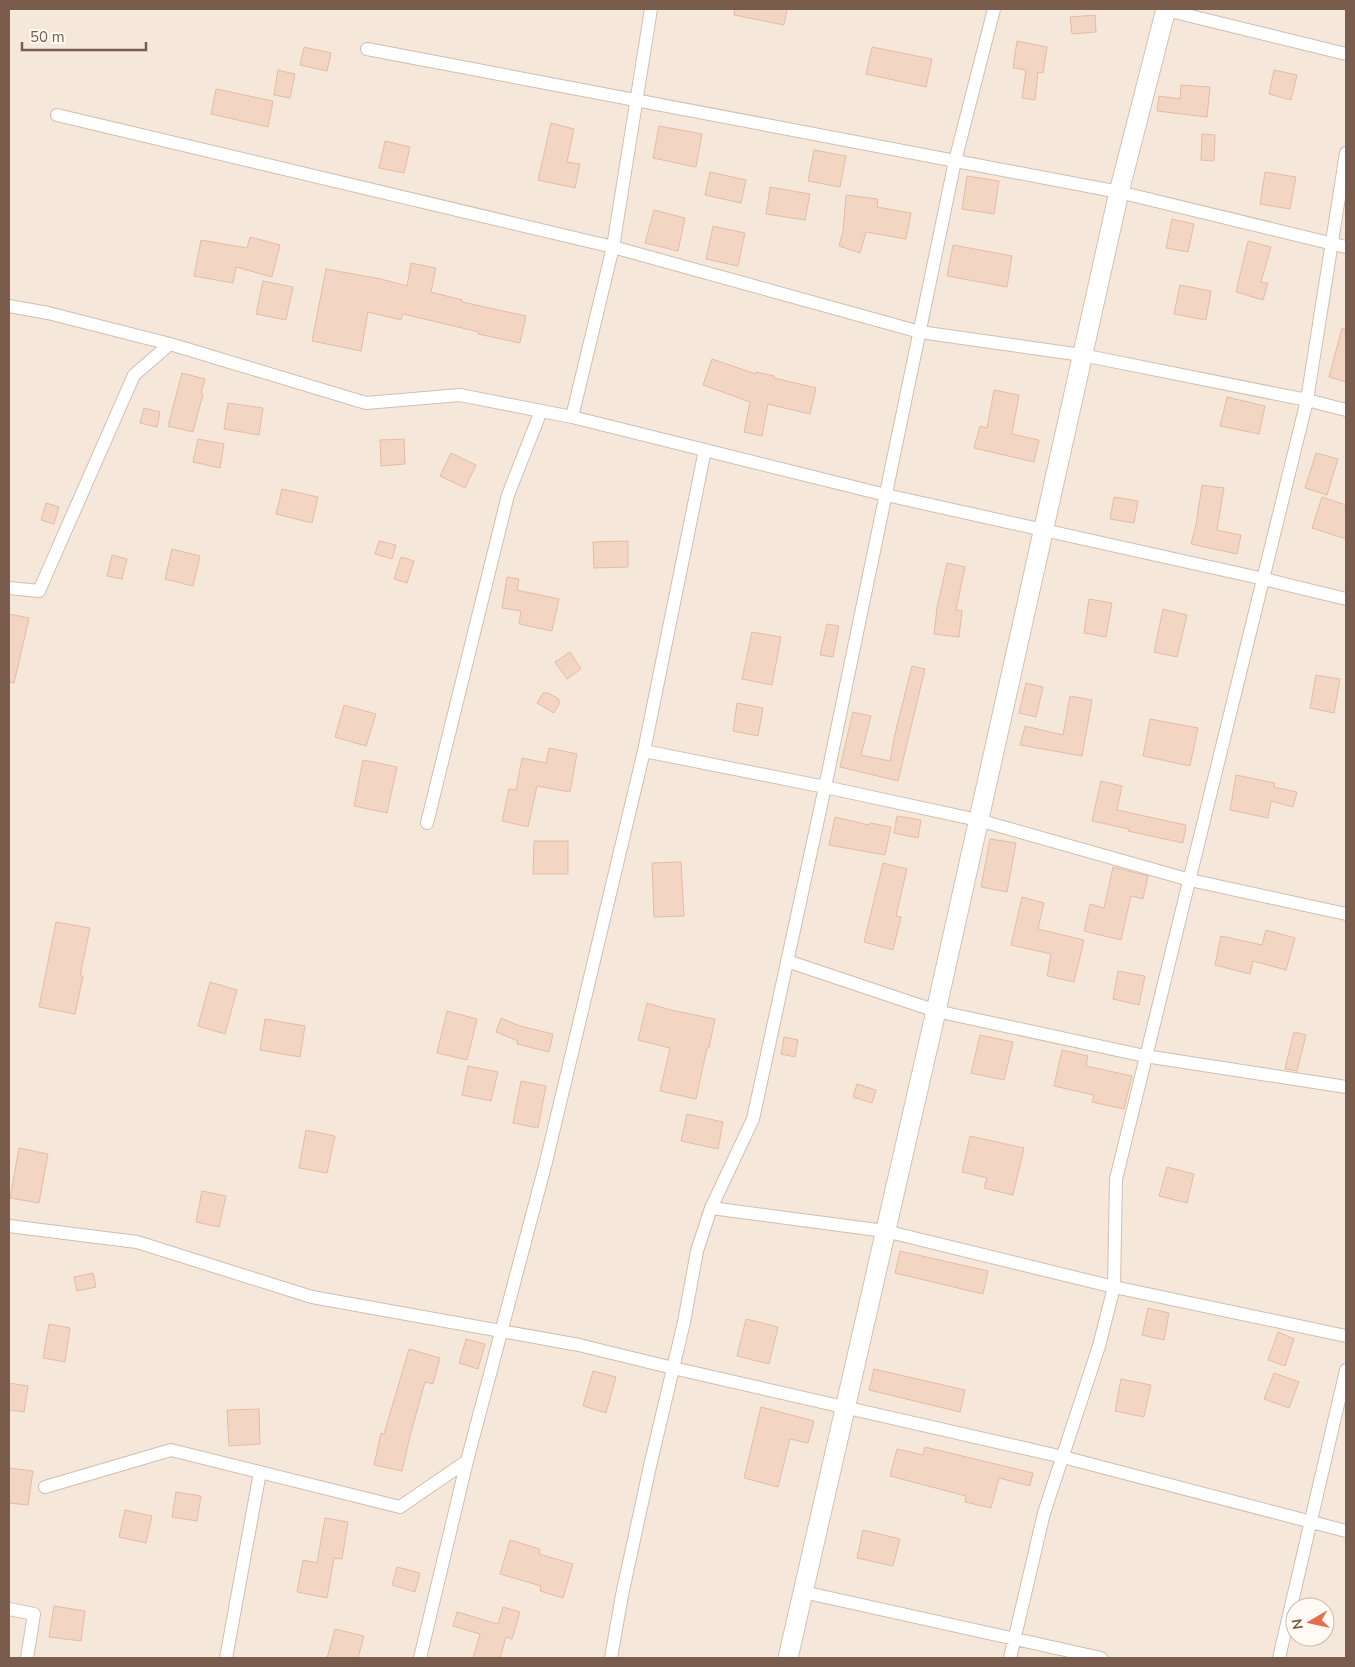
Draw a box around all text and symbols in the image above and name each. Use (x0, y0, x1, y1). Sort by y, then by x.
scale bar (22, 20, 146, 52)
text: 50 m (30, 27, 65, 47)
north arrow (1285, 1597, 1335, 1647)
text: N (1287, 1617, 1308, 1631)

